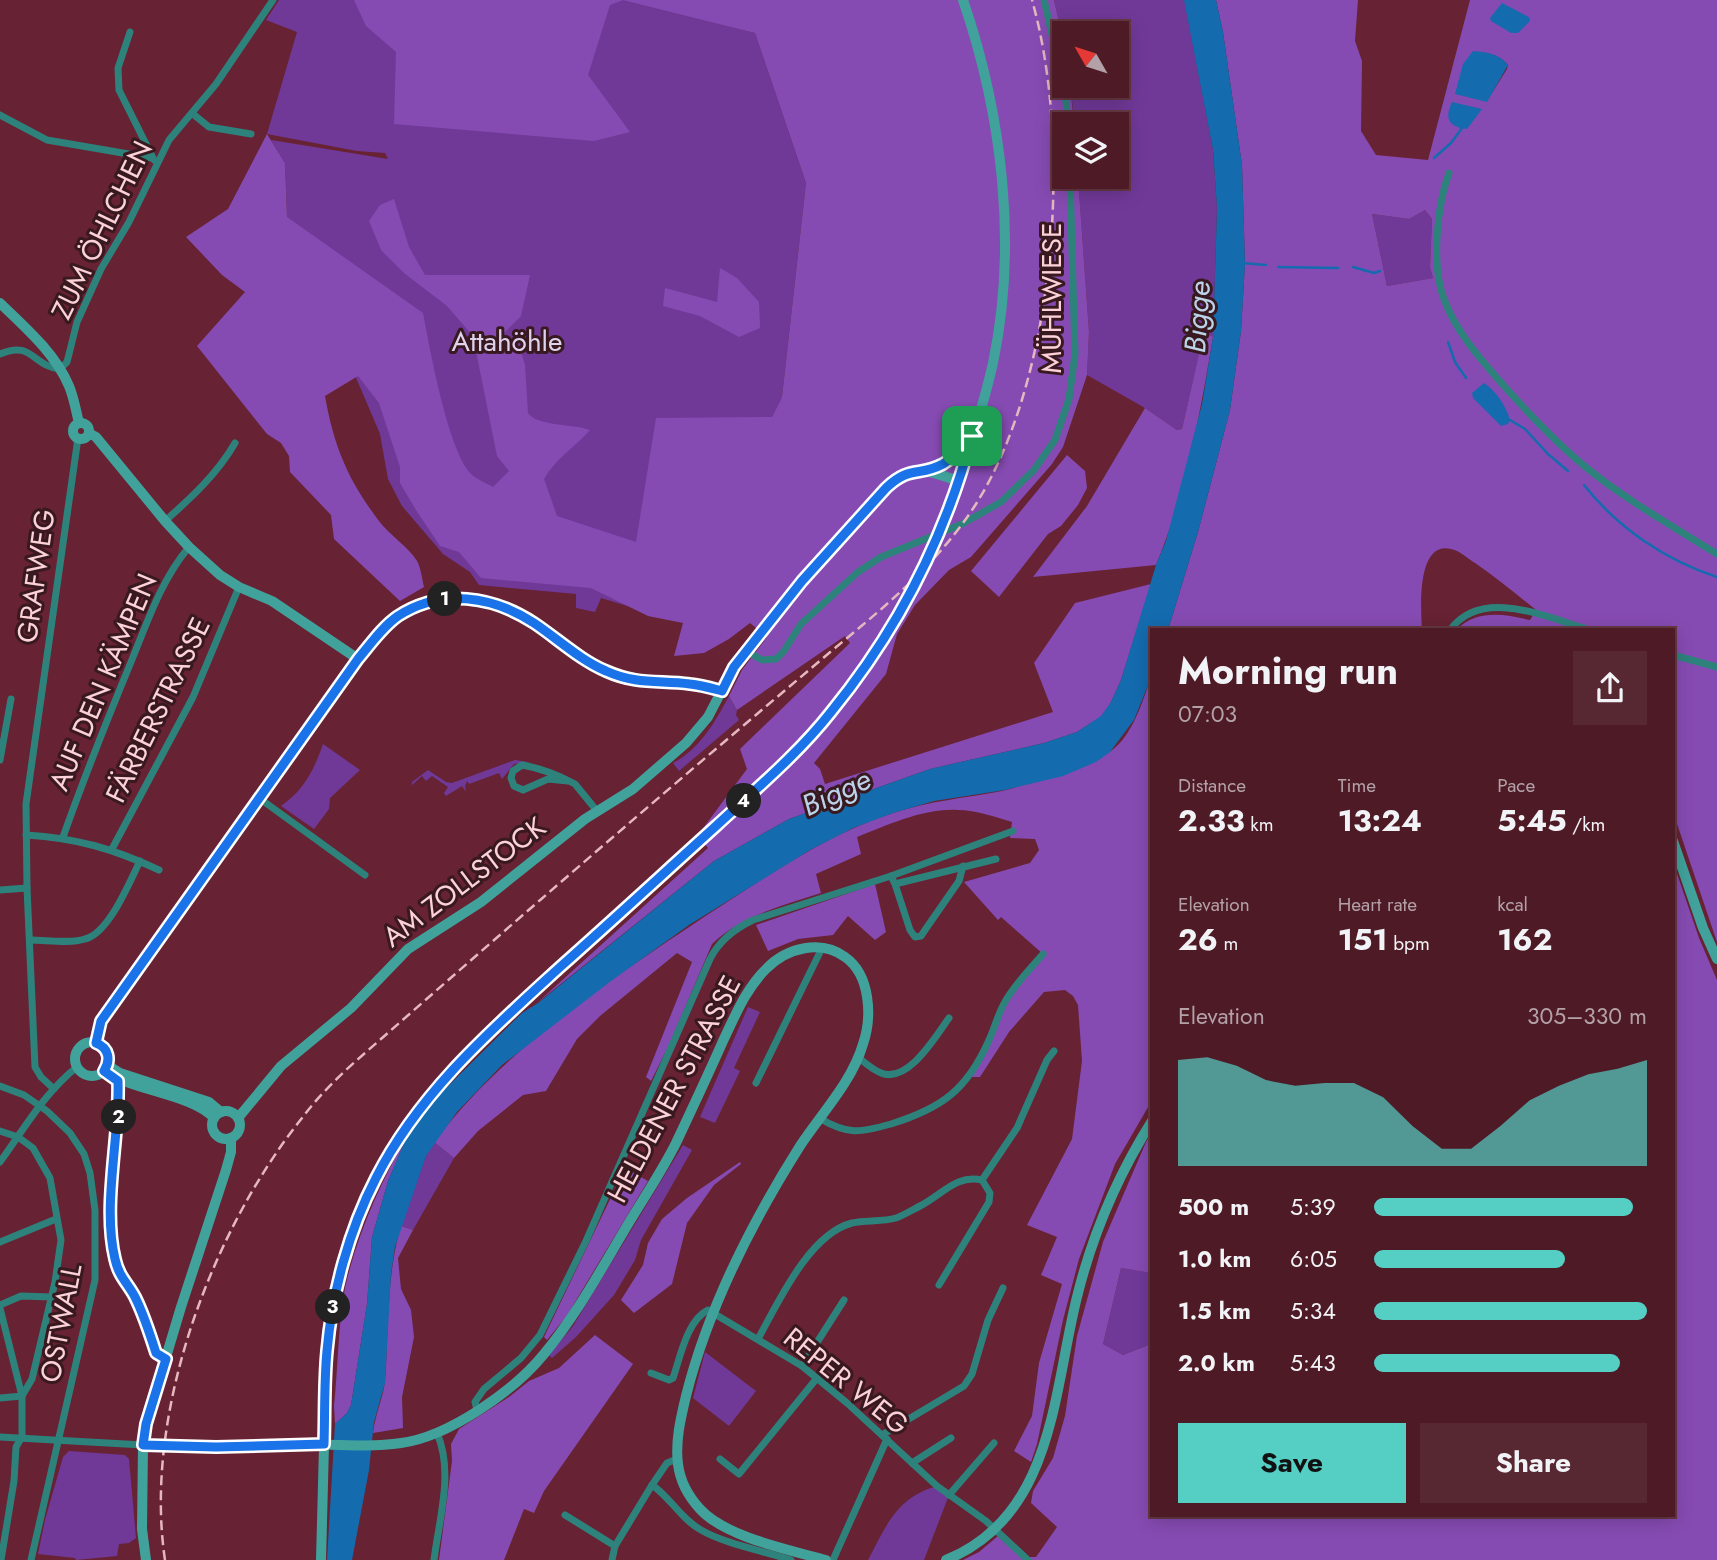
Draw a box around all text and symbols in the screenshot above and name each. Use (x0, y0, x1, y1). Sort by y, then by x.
north arrow (1052, 21, 1129, 98)
map controls (1052, 21, 1129, 189)
button: layers (1052, 112, 1129, 189)
street label: ZUM ÖHLCHEN (41, 134, 163, 326)
street label: MÜHLWIESE (1031, 223, 1072, 373)
water label: Bigge (1173, 280, 1221, 354)
park label: Attahöhle (452, 321, 562, 362)
pin (942, 406, 1002, 466)
icon: arrive (953, 417, 991, 455)
street label: GRAFWEG (6, 506, 66, 646)
street label: AUF DEN KÄMPEN (39, 567, 167, 797)
pin: 1 (428, 582, 462, 616)
text: 1 (440, 585, 449, 612)
street label: FÄRBERSTRASSE (95, 610, 221, 810)
text: Morning run (1178, 643, 1398, 698)
button: share (1573, 651, 1647, 725)
text: 07:03 (1178, 697, 1237, 731)
water label: Bigge (794, 757, 878, 827)
text: Distance (1178, 772, 1246, 799)
text: Time (1338, 772, 1376, 799)
text: Pace (1497, 772, 1535, 799)
pin: 4 (726, 784, 762, 818)
text: 4 (737, 787, 750, 814)
text: 2.33 (1178, 799, 1245, 842)
text: 13:24 (1338, 799, 1422, 842)
text: 5:45 (1497, 799, 1567, 842)
street label: AM ZOLLSTOCK (374, 807, 554, 957)
text: km (1245, 811, 1274, 838)
text: /km (1567, 811, 1605, 838)
text: Elevation (1178, 891, 1250, 918)
text: Heart rate (1338, 891, 1417, 918)
text: kcal (1497, 891, 1528, 918)
text: 26 (1178, 918, 1218, 961)
text: 151 (1338, 918, 1388, 961)
text: 162 (1497, 918, 1552, 961)
text: m (1218, 930, 1238, 957)
text: bpm (1388, 930, 1430, 957)
street label: HELDENER STRASSE (597, 968, 751, 1210)
text: Elevation (1178, 999, 1265, 1033)
text: 305–330 m (1527, 999, 1647, 1033)
pin: 2 (102, 1100, 136, 1134)
text: 2 (112, 1103, 125, 1130)
text: 500 m (1178, 1190, 1249, 1224)
text: 5:39 (1290, 1190, 1336, 1224)
text: 1.0 km (1178, 1242, 1251, 1276)
text: 6:05 (1290, 1242, 1337, 1276)
street label: OSTWALL (29, 1260, 93, 1386)
pin: 3 (316, 1290, 350, 1324)
text: 3 (327, 1293, 338, 1320)
text: 1.5 km (1178, 1294, 1251, 1328)
text: 5:34 (1290, 1294, 1336, 1328)
street label: REPER WEG (775, 1318, 917, 1444)
text: 2.0 km (1178, 1346, 1255, 1380)
text: 5:43 (1290, 1346, 1336, 1380)
button: Save (1178, 1423, 1406, 1503)
button: Share (1420, 1423, 1647, 1503)

